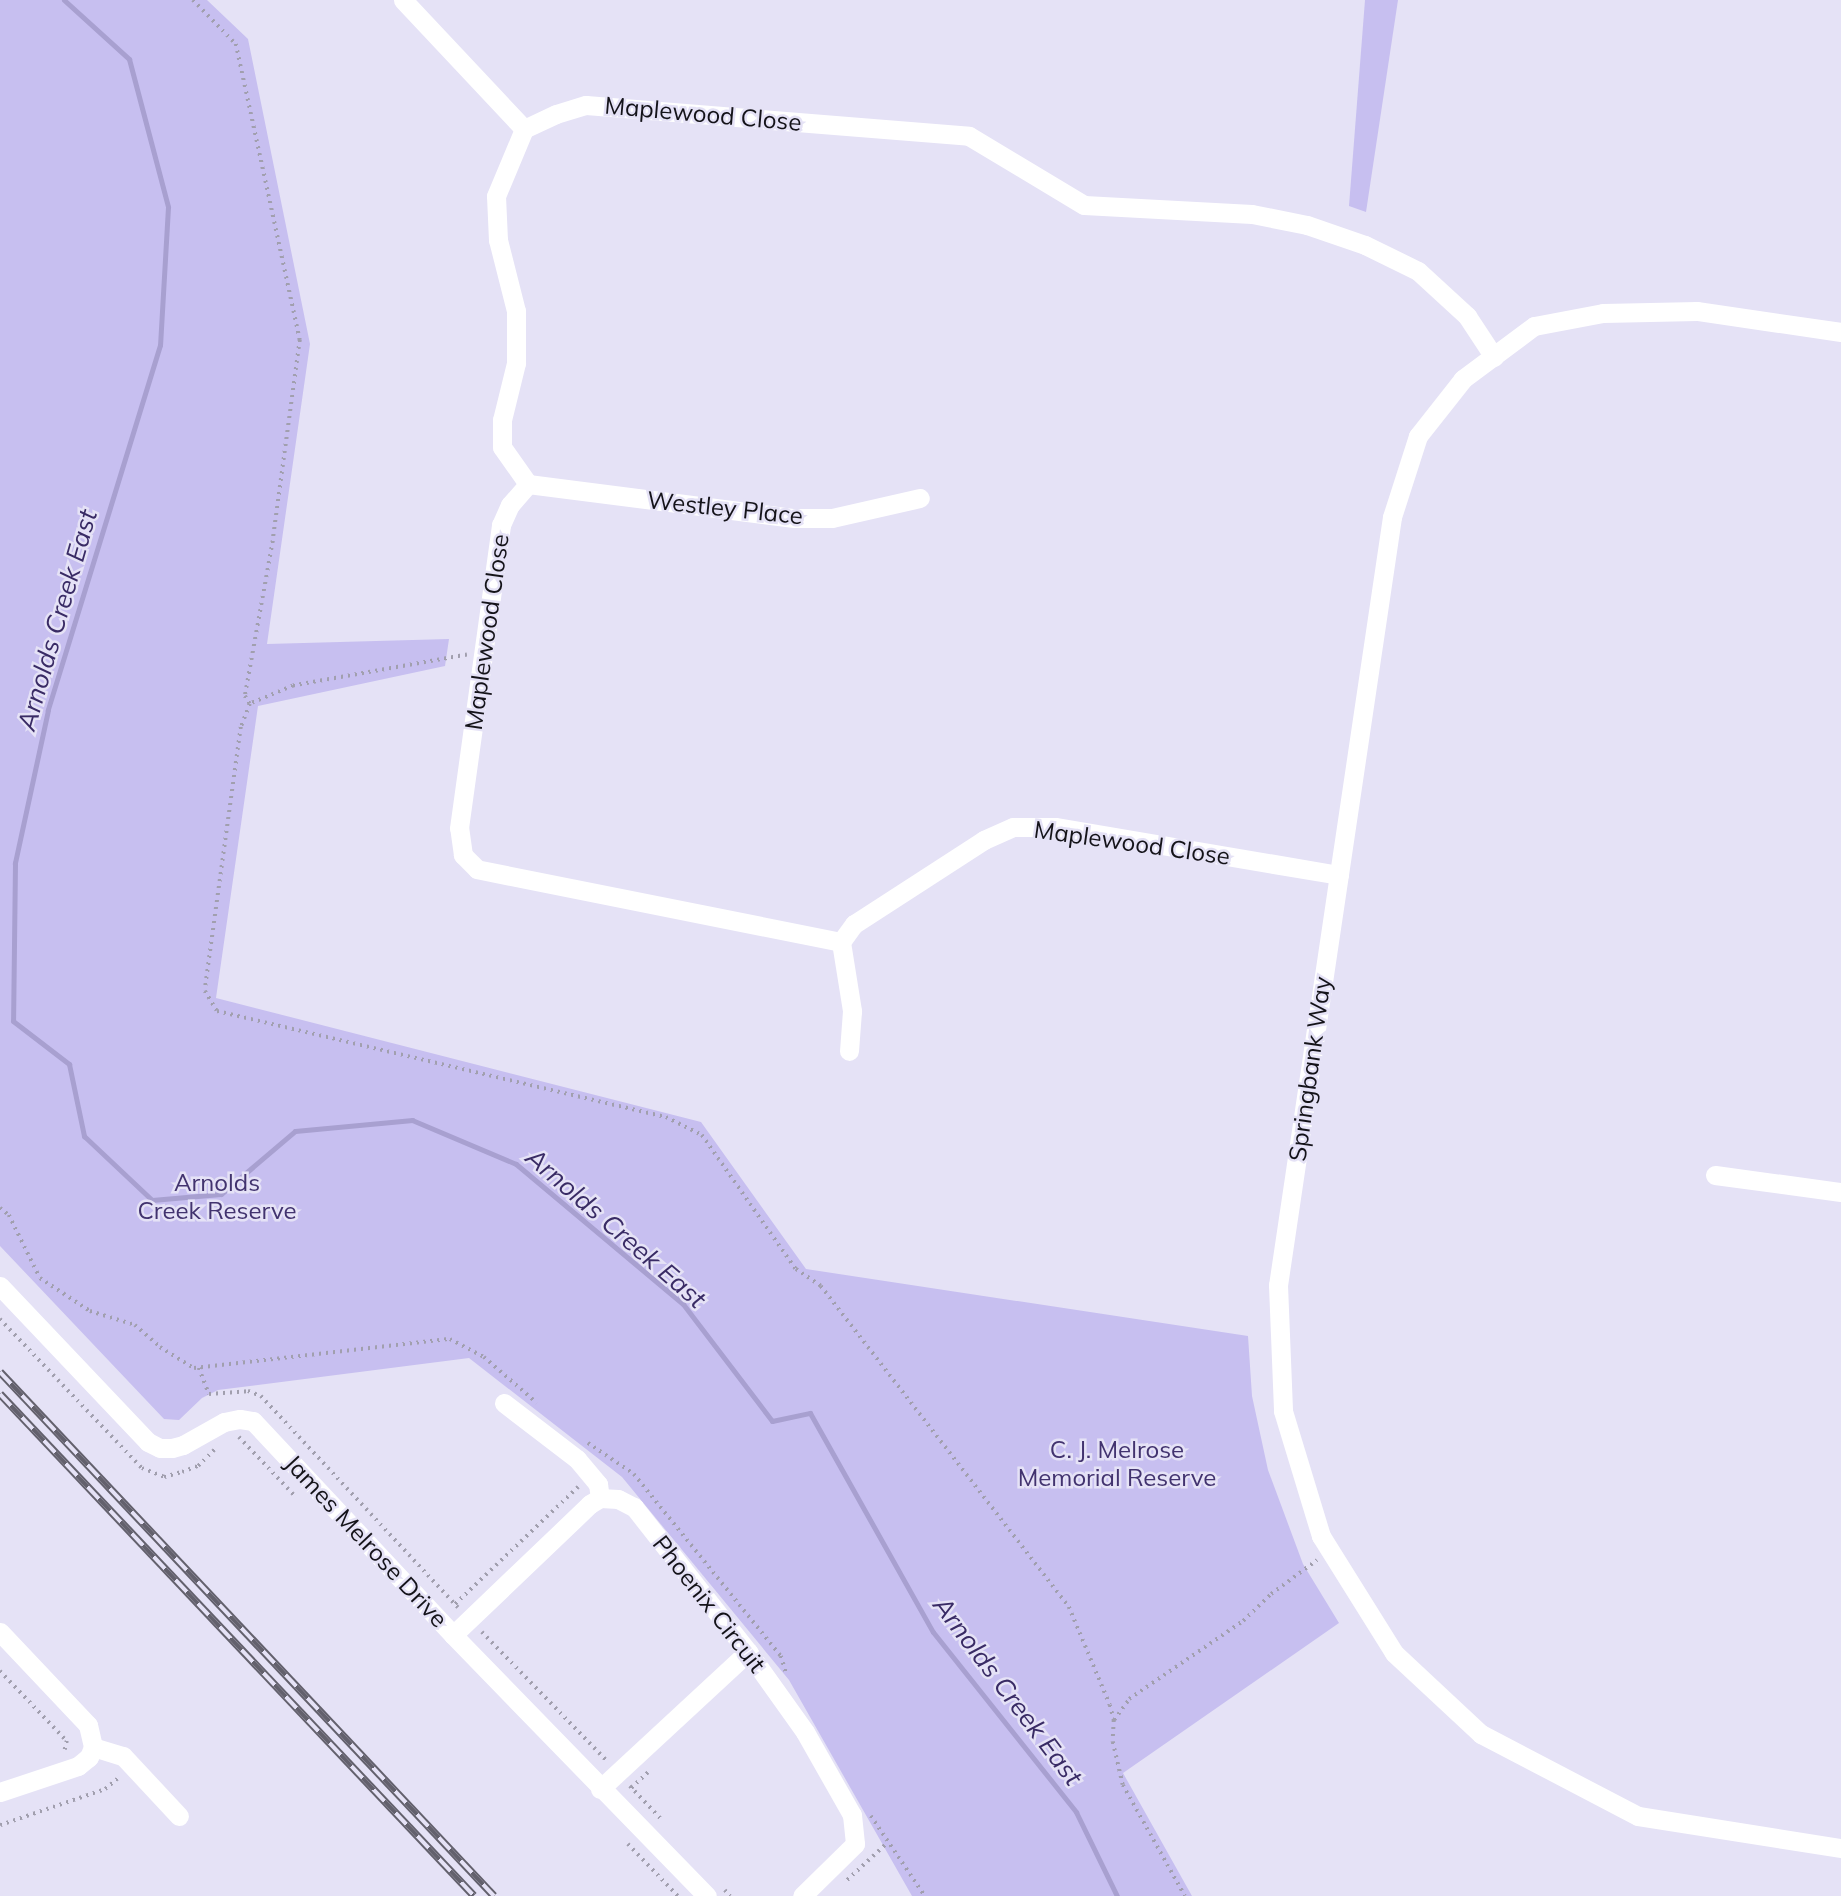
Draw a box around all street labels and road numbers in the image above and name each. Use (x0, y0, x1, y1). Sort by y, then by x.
street label: Maplewood Close (603, 91, 803, 137)
street label: Westley Place (646, 485, 804, 531)
street label: Maplewood Close (459, 532, 515, 732)
street label: Maplewood Close (1032, 815, 1232, 871)
street label: Springbank Way (1283, 975, 1337, 1163)
street label: James Melrose Drive (279, 1449, 453, 1633)
street label: Phoenix Circuit (647, 1530, 771, 1678)

